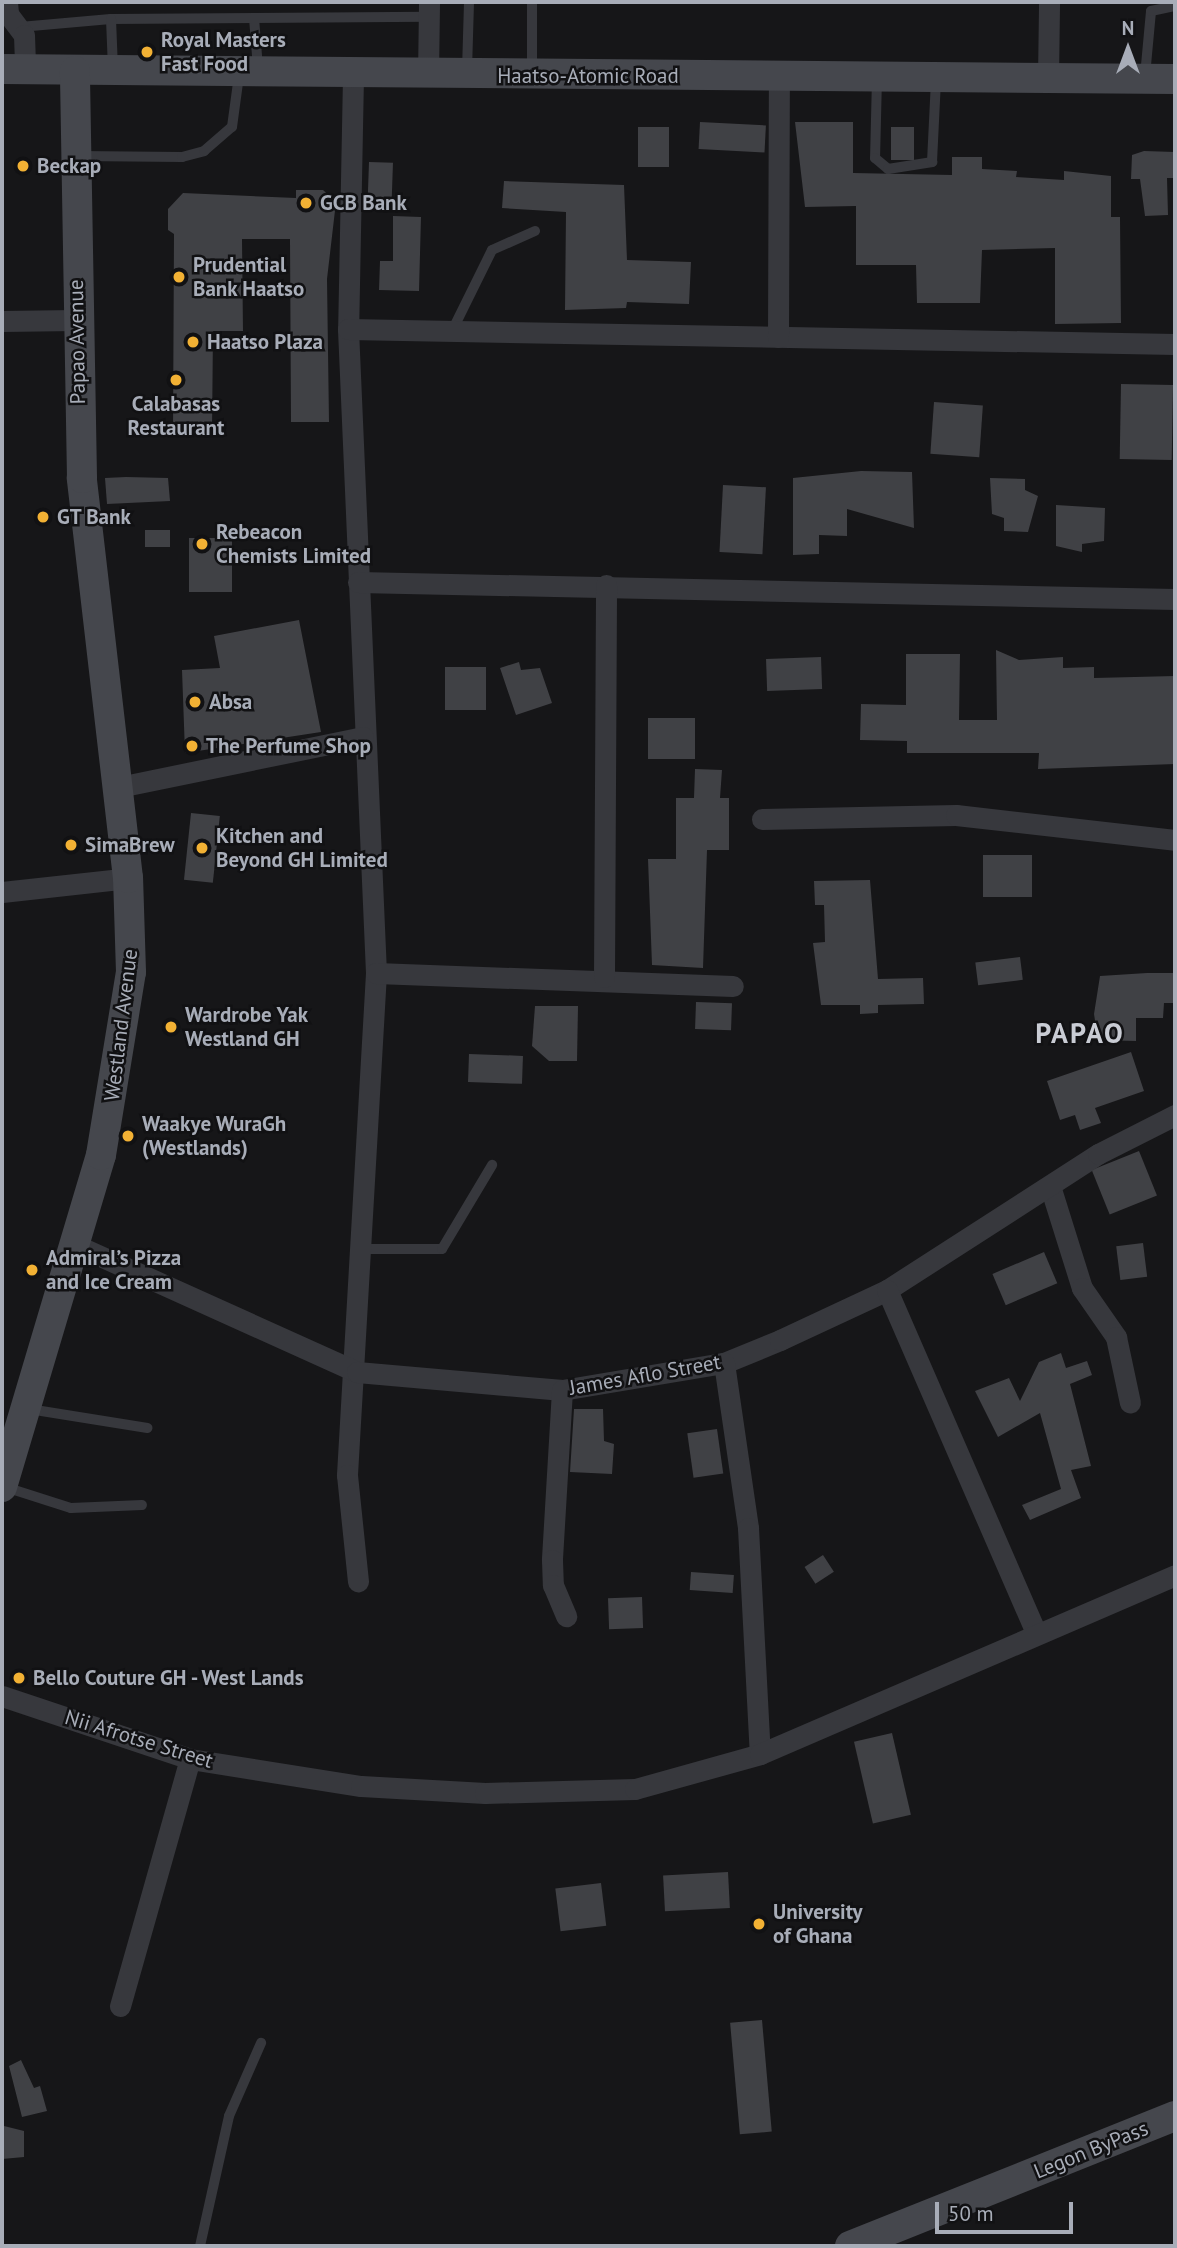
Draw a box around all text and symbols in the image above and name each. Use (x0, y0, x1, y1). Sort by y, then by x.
north arrow (1093, 14, 1163, 84)
text: N (1122, 16, 1134, 40)
place label: Royal Masters Fast Food (161, 27, 286, 77)
marker: Royal Masters Fast Food (139, 44, 155, 60)
street label: Haatso-Atomic Road (497, 63, 679, 89)
place label: Beckap (37, 153, 101, 179)
marker: Beckap (15, 158, 31, 174)
place label: GCB Bank (320, 190, 407, 216)
marker: GCB Bank (298, 195, 314, 211)
place label: Prudential Bank Haatso (193, 252, 305, 302)
marker: Prudential Bank Haatso (171, 269, 187, 285)
street label: Papao Avenue (63, 279, 91, 405)
place label: Haatso Plaza (207, 329, 323, 355)
marker: Haatso Plaza (185, 334, 201, 350)
marker: Calabasas Restaurant (168, 372, 184, 388)
place label: Calabasas Restaurant (128, 391, 224, 441)
place label: GT Bank (57, 504, 132, 530)
marker: GT Bank (35, 509, 51, 525)
place label: Rebeacon Chemists Limited (216, 519, 371, 569)
marker: Rebeacon Chemists Limited (194, 536, 210, 552)
place label: Absa (209, 689, 252, 715)
marker: Absa (187, 694, 203, 710)
place label: The Perfume Shop (206, 733, 371, 759)
marker: The Perfume Shop (184, 738, 200, 754)
place label: Kitchen and Beyond GH Limited (216, 823, 388, 873)
place label: SimaBrew (85, 832, 175, 858)
marker: SimaBrew (63, 837, 79, 853)
marker: Kitchen and Beyond GH Limited (194, 840, 210, 856)
street label: Westland Avenue (99, 947, 143, 1103)
place label: Wardrobe Yak Westland GH (185, 1002, 309, 1052)
district label: PAPAO (1036, 1016, 1124, 1050)
marker: Wardrobe Yak Westland GH (163, 1019, 179, 1035)
place label: Waakye WuraGh (Westlands) (142, 1111, 287, 1161)
marker: Waakye WuraGh (Westlands) (120, 1128, 136, 1144)
place label: Admiral’s Pizza and Ice Cream (46, 1245, 181, 1295)
marker: Admiral’s Pizza and Ice Cream (24, 1262, 40, 1278)
street label: James Aflo Street (567, 1349, 723, 1401)
place label: Bello Couture GH - West Lands (33, 1665, 307, 1691)
marker: Bello Couture GH - West Lands (11, 1670, 27, 1686)
street label: Nii Afrotse Street (62, 1704, 216, 1774)
place label: University of Ghana (773, 1899, 863, 1949)
marker: University of Ghana (751, 1916, 767, 1932)
street label: Legon ByPass (1030, 2116, 1152, 2184)
scale bar (939, 2188, 1077, 2232)
text: 50 m (948, 2200, 994, 2227)

